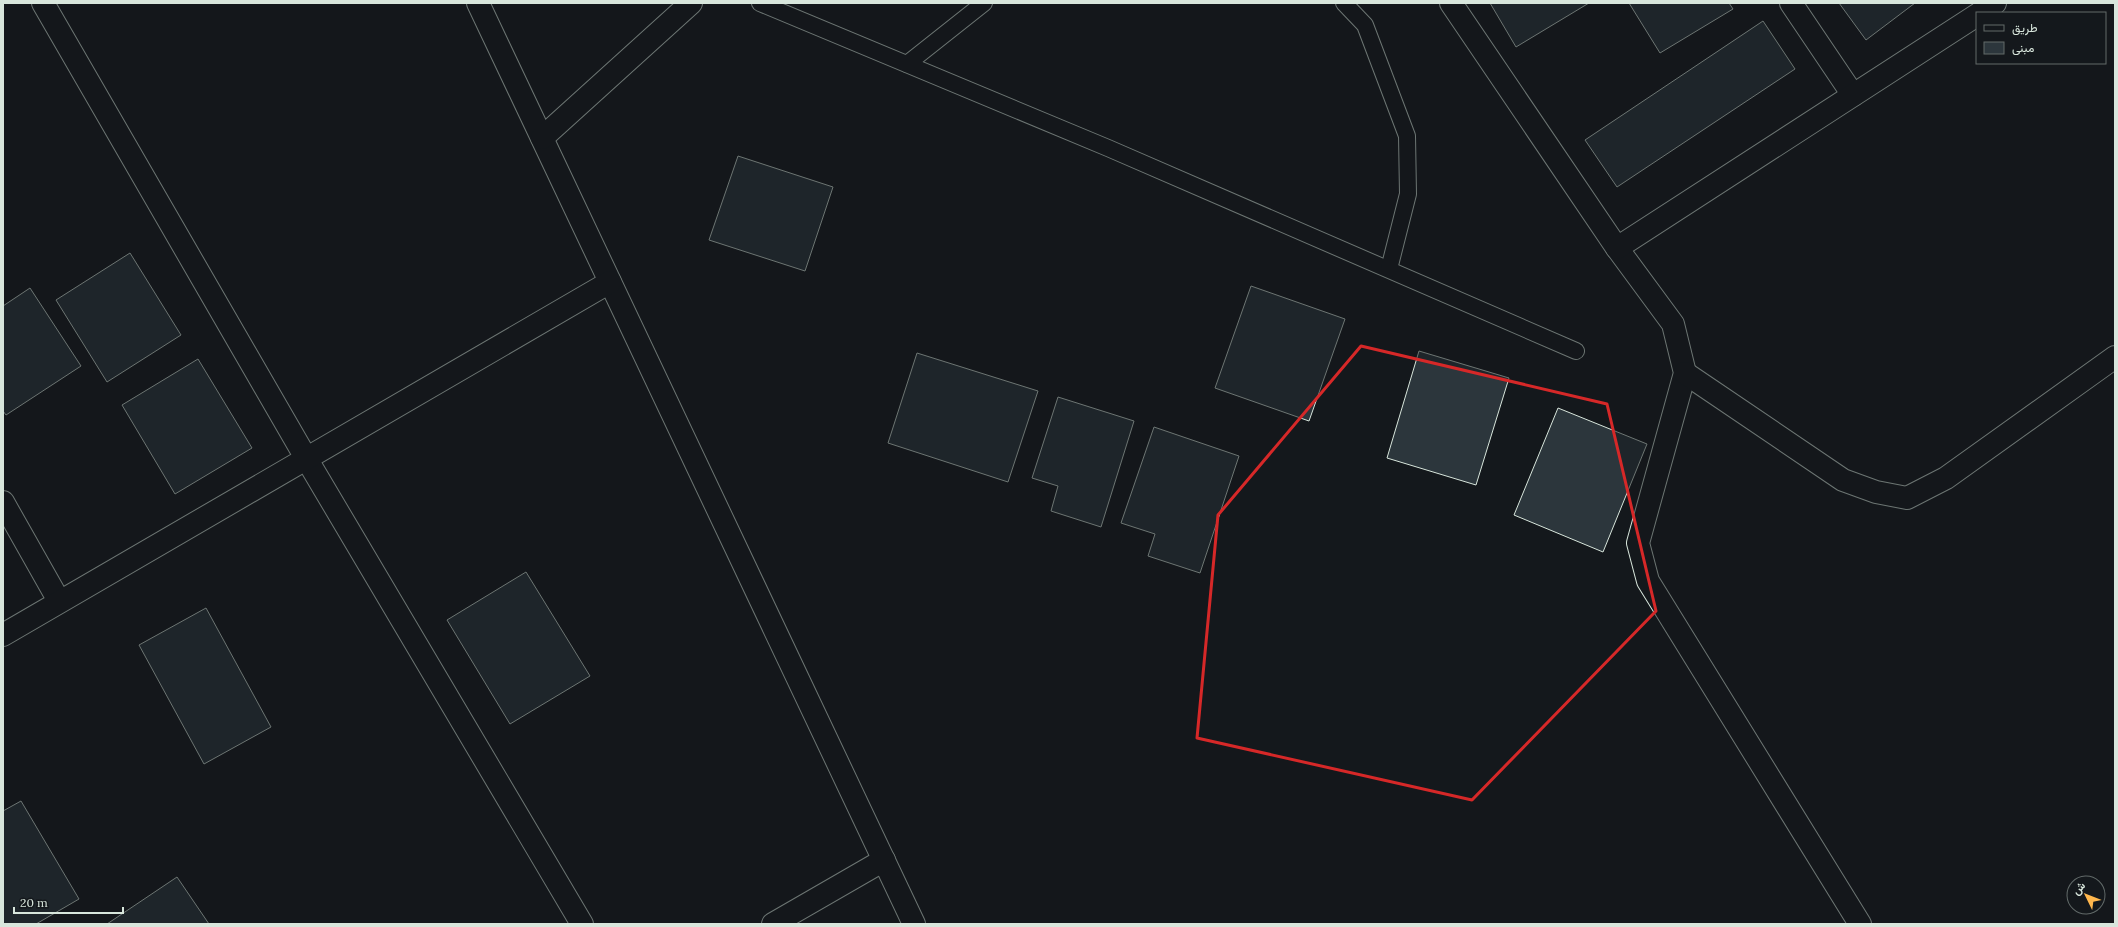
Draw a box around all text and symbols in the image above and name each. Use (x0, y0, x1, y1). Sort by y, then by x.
legend (1976, 12, 2106, 64)
text: طريق (2012, 20, 2038, 36)
text: مبنى (2012, 40, 2034, 56)
north arrow (2066, 875, 2106, 915)
text: ش (2069, 879, 2088, 898)
scale bar (14, 889, 123, 915)
text: 20 m (20, 895, 48, 910)

